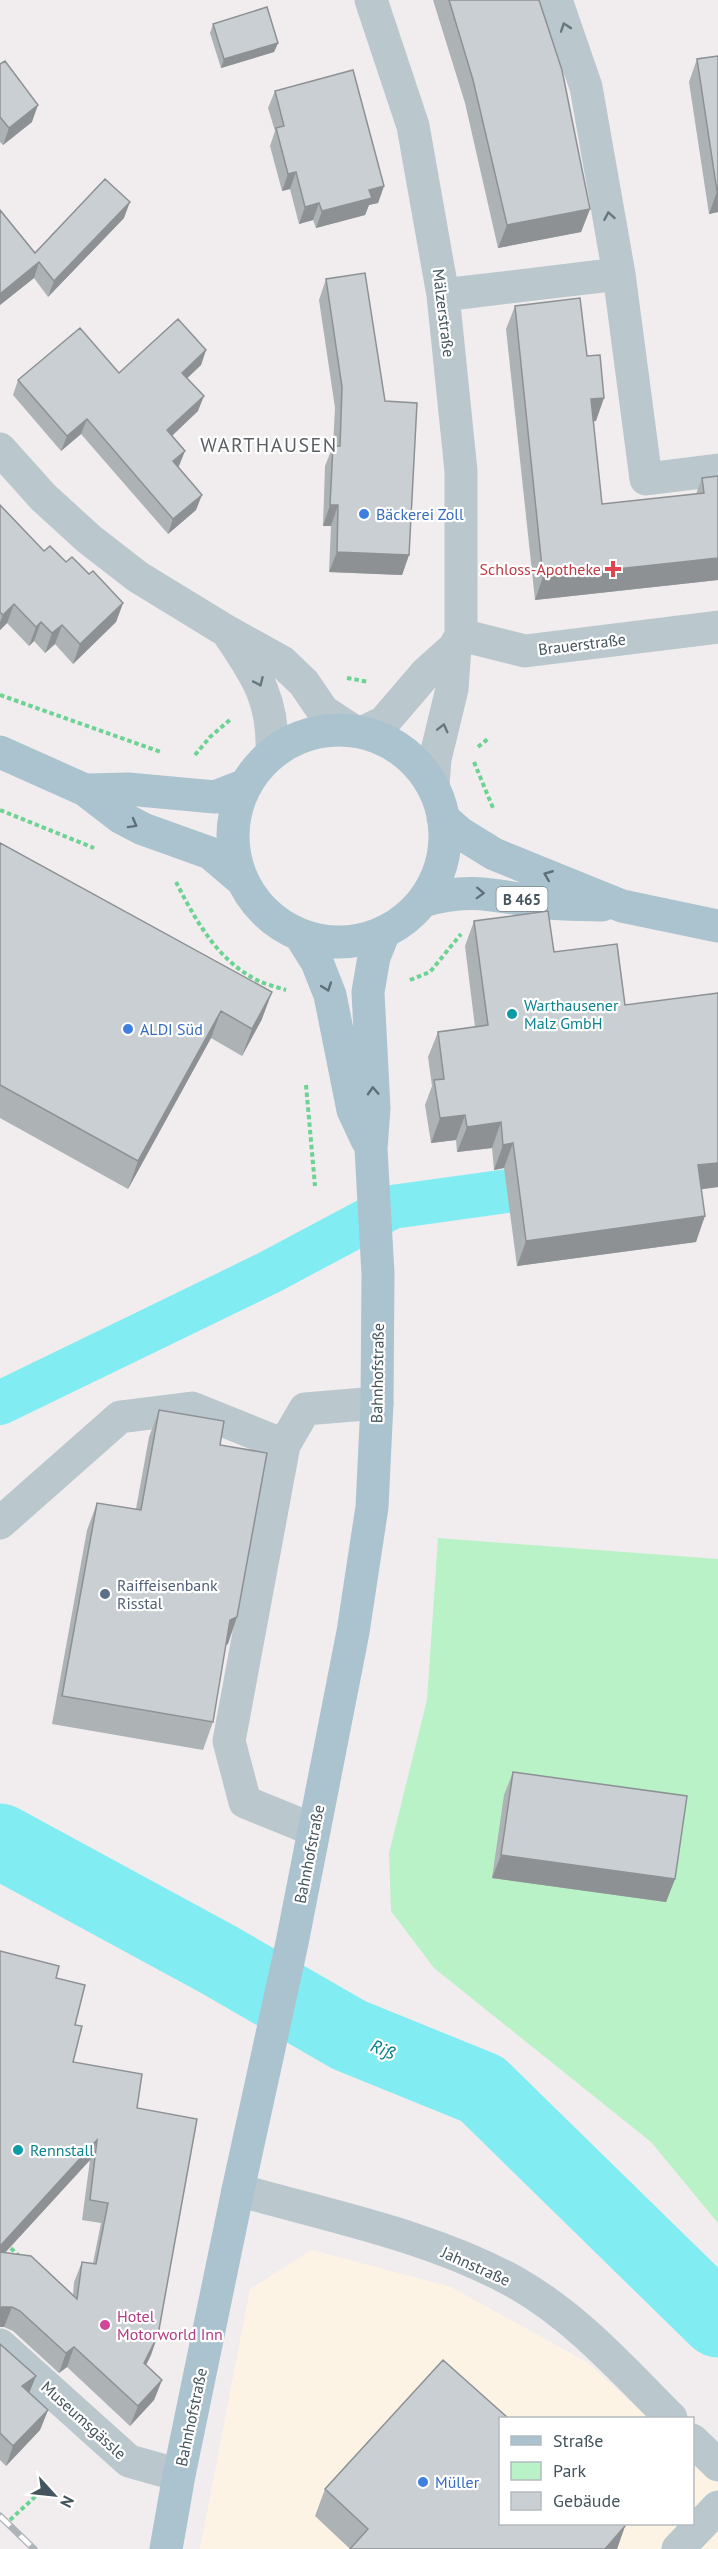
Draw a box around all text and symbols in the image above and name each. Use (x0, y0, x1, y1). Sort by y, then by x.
one-way arrow (560, 22, 573, 33)
one-way arrow (603, 211, 616, 221)
street label: Mälzerstraße (429, 268, 459, 358)
district label: WARTHAUSEN (200, 432, 338, 458)
place label: Bäckerei Zoll (376, 504, 464, 524)
marker: Bäckerei Zoll (357, 507, 371, 521)
place label: Schloss-Apotheke (480, 559, 601, 579)
marker: Schloss-Apotheke (606, 562, 620, 576)
street label: Brauerstraße (537, 629, 627, 659)
one-way arrow (251, 675, 263, 686)
one-way arrow (436, 723, 448, 733)
one-way arrow (126, 817, 137, 828)
one-way arrow (544, 870, 555, 882)
one-way arrow (476, 887, 485, 899)
road number: B 465 (496, 887, 548, 911)
one-way arrow (319, 981, 332, 992)
place label: Warthausener Malz GmbH (524, 995, 619, 1033)
marker: Warthausener Malz GmbH (505, 1007, 519, 1021)
place label: ALDI Süd (140, 1019, 203, 1039)
marker: ALDI Süd (121, 1022, 135, 1036)
one-way arrow (366, 1086, 379, 1095)
street label: Bahnhofstraße (366, 1323, 388, 1423)
place label: Raiffeisenbank Risstal (117, 1575, 218, 1613)
marker: Raiffeisenbank Risstal (98, 1587, 112, 1601)
street label: Bahnhofstraße (290, 1803, 328, 1905)
water label: Riß (367, 2034, 399, 2064)
place label: Rennstall (30, 2140, 94, 2160)
marker: Rennstall (11, 2143, 25, 2157)
street label: Jahnstraße (438, 2242, 514, 2290)
place label: Hotel Motorworld Inn (117, 2306, 223, 2344)
marker: Hotel Motorworld Inn (98, 2318, 112, 2332)
street label: Bahnhofstraße (171, 2366, 211, 2468)
street label: Museumsgässle (37, 2377, 131, 2463)
legend (499, 2417, 694, 2525)
text: Straße (553, 2429, 604, 2452)
text: Park (553, 2459, 586, 2482)
north arrow (24, 2465, 84, 2525)
place label: Müller (435, 2472, 480, 2492)
marker: Müller (416, 2475, 430, 2489)
text: Gebäude (553, 2489, 620, 2512)
text: N (56, 2493, 79, 2511)

